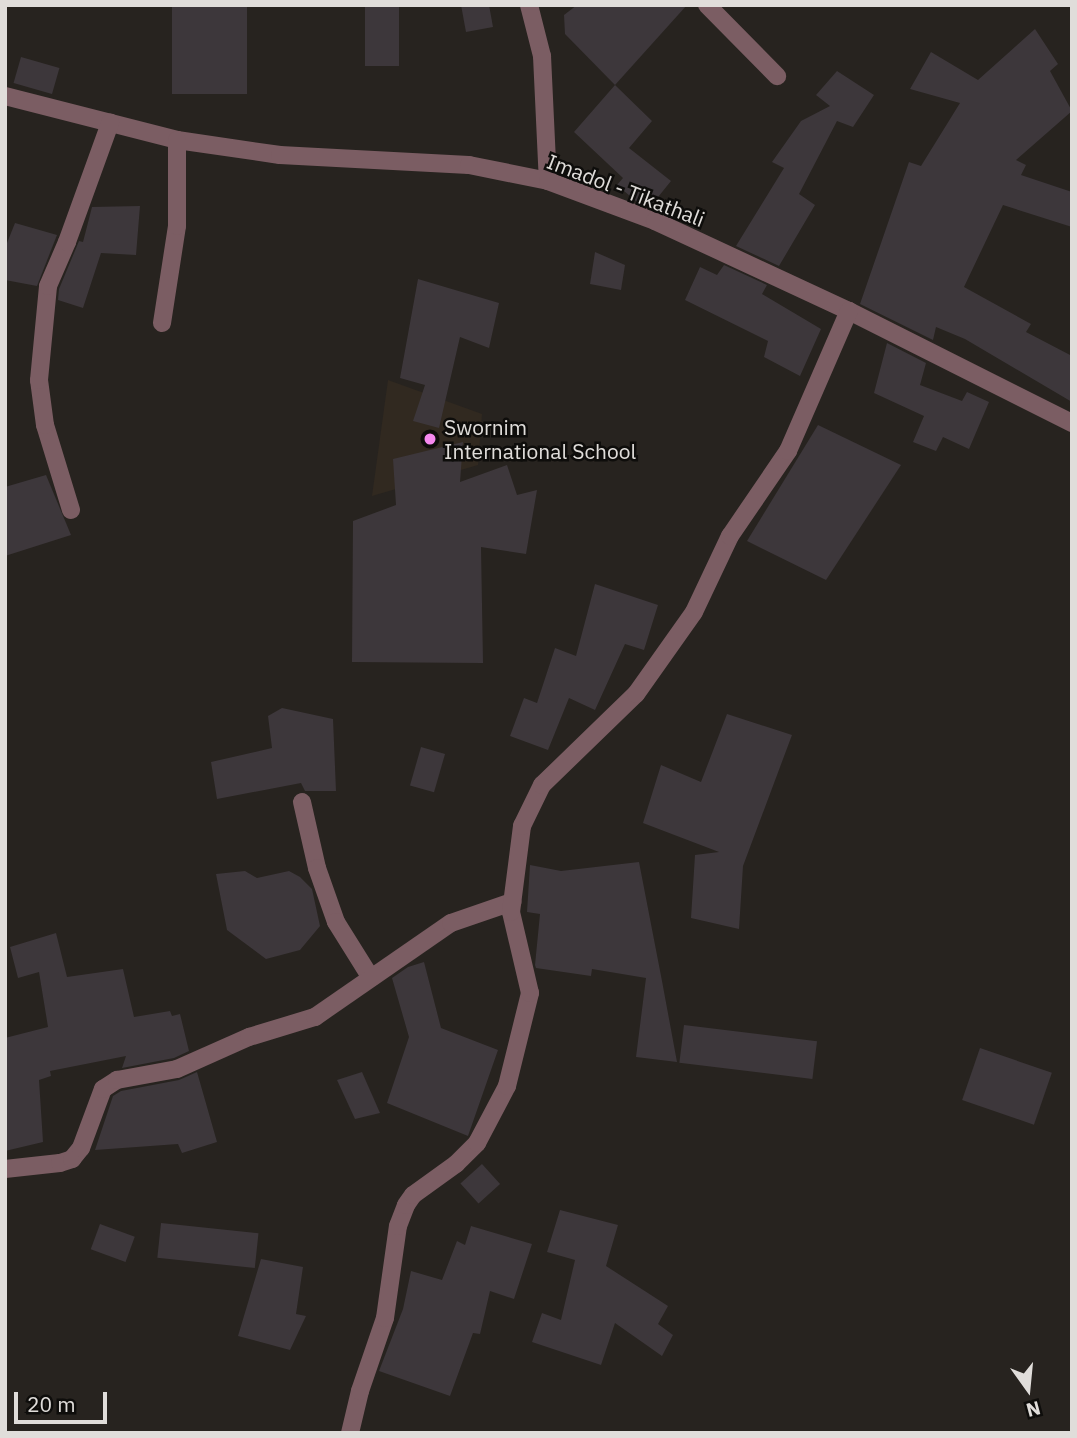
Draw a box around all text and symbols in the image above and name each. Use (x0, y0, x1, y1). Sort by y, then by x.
street label: Imadol - Tikathali (544, 148, 708, 232)
place label: Swornim International School (444, 414, 636, 464)
marker: Swornim International School (422, 431, 438, 447)
north arrow (993, 1354, 1063, 1424)
scale bar (18, 1378, 110, 1422)
text: 20 m (27, 1390, 76, 1418)
text: N (1024, 1396, 1043, 1423)

